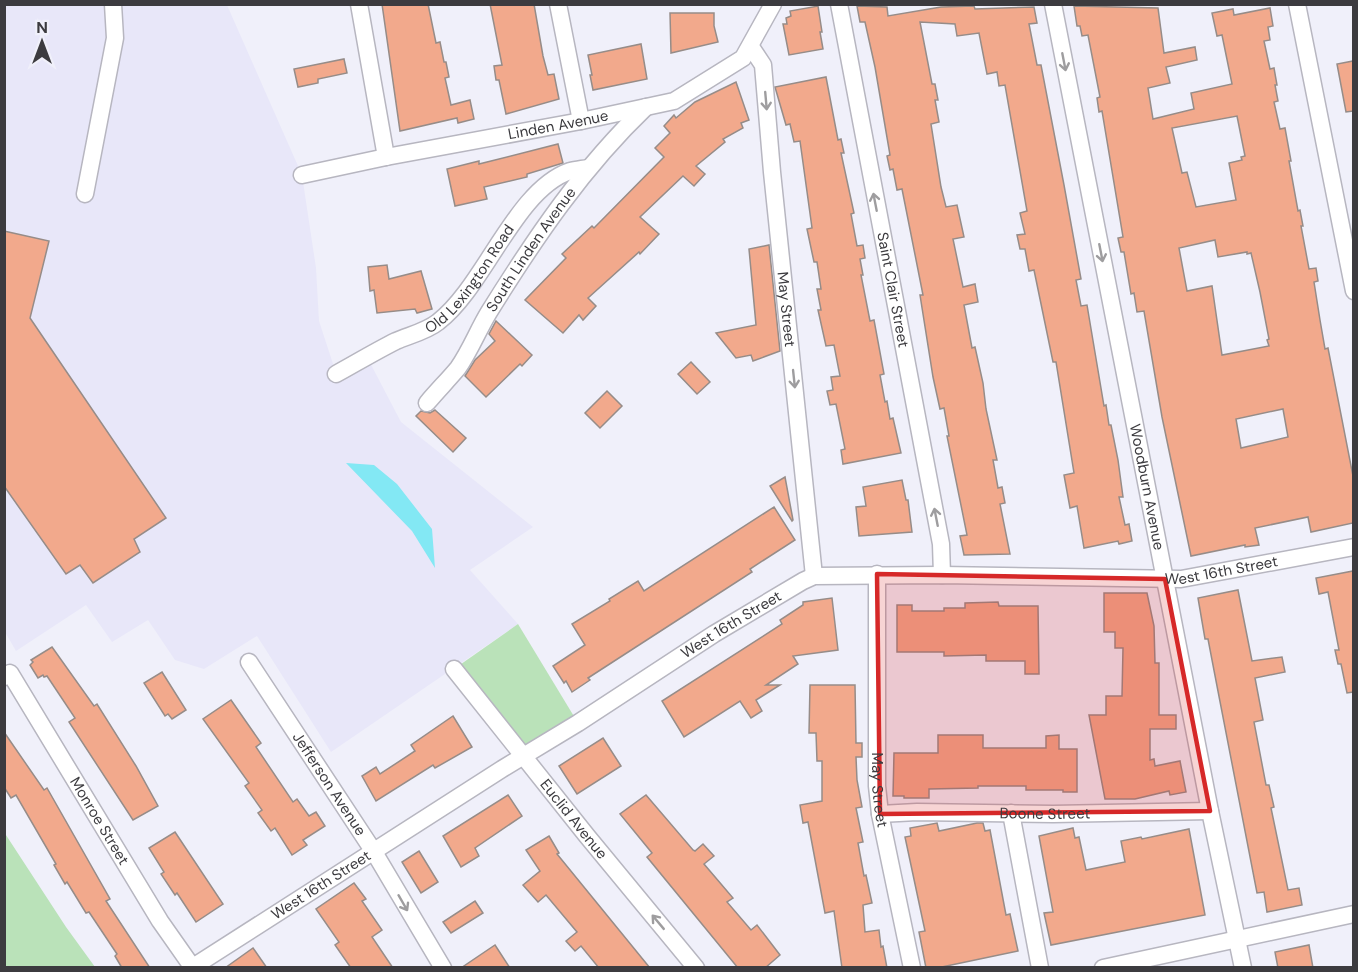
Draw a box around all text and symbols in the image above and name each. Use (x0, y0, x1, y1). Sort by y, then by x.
north arrow (12, 12, 72, 72)
text: N (36, 17, 48, 38)
one-way arrow (1059, 52, 1070, 71)
one-way arrow (761, 91, 772, 111)
street label: Linden Avenue (506, 105, 610, 144)
street label: South Linden Avenue (482, 183, 580, 316)
one-way arrow (869, 192, 880, 212)
street label: Old Lexington Road (421, 221, 519, 338)
street label: Saint Clair Street (872, 231, 914, 349)
one-way arrow (1096, 243, 1107, 263)
street label: May Street (772, 271, 800, 348)
one-way arrow (789, 369, 800, 388)
street label: Woodburn Avenue (1125, 422, 1169, 552)
one-way arrow (930, 507, 941, 527)
street label: West 16th Street (1164, 551, 1280, 589)
street label: West 16th Street (677, 586, 785, 663)
street label: Jefferson Avenue (288, 728, 371, 840)
street label: May Street (867, 752, 893, 829)
street label: Monroe Street (65, 773, 134, 869)
street label: Euclid Avenue (536, 775, 612, 863)
street label: Boone Street (1000, 803, 1091, 824)
street label: West 16th Street (267, 846, 375, 924)
one-way arrow (397, 894, 409, 911)
one-way arrow (652, 914, 665, 930)

